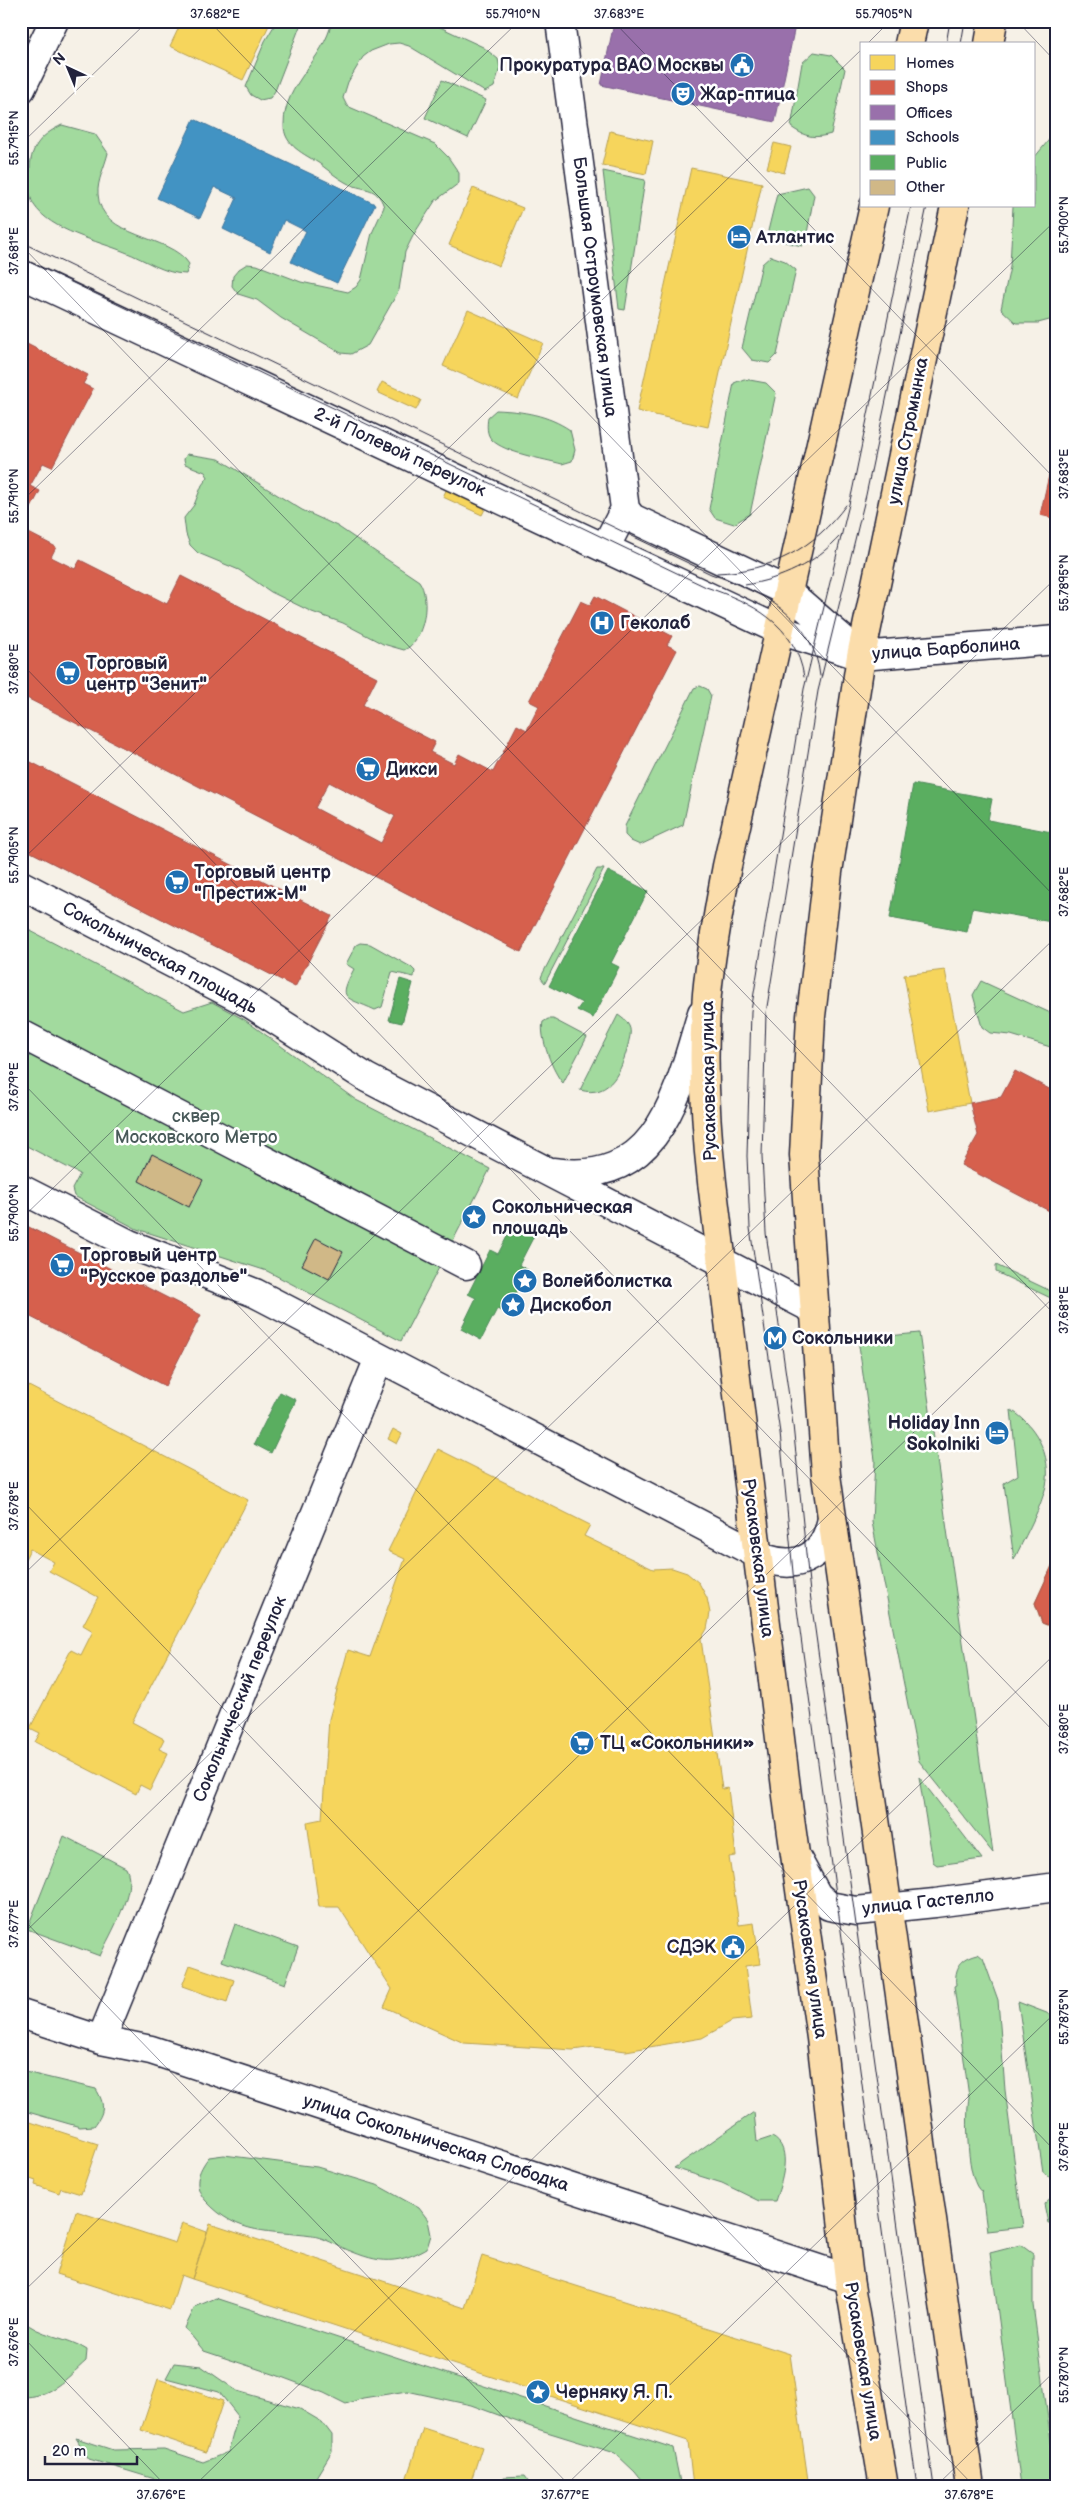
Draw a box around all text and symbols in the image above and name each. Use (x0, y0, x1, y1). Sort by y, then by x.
text: 37.682°E (190, 7, 240, 22)
text: 55.7910°N (485, 7, 541, 22)
text: 37.683°E (594, 7, 644, 22)
text: 55.7905°N (855, 7, 913, 22)
north arrow (42, 42, 92, 92)
legend (860, 42, 1036, 208)
text: N (50, 49, 69, 69)
public building icon: Прокуратура ВАО Москвы (729, 52, 755, 78)
text: Homes (906, 54, 955, 73)
place label: Прокуратура ВАО Москвы (499, 55, 724, 76)
text: Shops (906, 78, 949, 97)
theatre icon: Жар-птица (670, 81, 696, 107)
place label: Жар-птица (700, 84, 796, 105)
text: Offices (906, 104, 953, 123)
text: 55.7915°N (7, 111, 22, 165)
text: Schools (906, 128, 960, 147)
text: Public (906, 154, 947, 173)
street label: Большая Остроумовская улица (569, 156, 621, 419)
text: Other (906, 178, 945, 197)
text: 55.7900°N (1057, 196, 1072, 254)
hotel icon: Атлантис (726, 224, 752, 250)
text: 37.681°E (7, 227, 22, 275)
place label: Атлантис (755, 227, 834, 248)
street label: улица Стромынка (883, 355, 933, 506)
street label: 2-й Полевой переулок (311, 403, 490, 501)
text: 37.683°E (1057, 449, 1072, 499)
text: 55.7910°N (7, 468, 22, 524)
text: 55.7895°N (1057, 554, 1072, 612)
hospital icon: Геколаб (589, 610, 615, 636)
place label: Геколаб (620, 613, 691, 634)
street label: улица Барболина (871, 633, 1021, 665)
text: 37.680°E (7, 644, 22, 694)
place label: Торговый центр "Зенит" (86, 653, 207, 695)
supermarket icon: Торговый центр "Зенит" (55, 660, 81, 686)
supermarket icon: Дикси (355, 756, 381, 782)
place label: Дикси (386, 759, 438, 780)
text: 55.7905°N (7, 826, 22, 884)
place label: Торговый центр "Престиж-М" (194, 862, 331, 904)
text: 37.682°E (1057, 867, 1072, 917)
supermarket icon: Торговый центр "Престиж-М" (164, 869, 190, 895)
street label: Сокольническая площадь (59, 898, 261, 1018)
street label: Русаковская улица (697, 1000, 721, 1161)
text: 37.679°E (7, 1062, 22, 1112)
park label: сквер Московского Метро (115, 1106, 277, 1148)
text: 55.7900°N (7, 1184, 22, 1242)
place label: Сокольническая площадь (492, 1197, 633, 1239)
place icon: Сокольническая площадь (461, 1204, 487, 1230)
place label: Торговый центр "Русское раздолье" (80, 1245, 247, 1287)
supermarket icon: Торговый центр "Русское раздолье" (49, 1252, 75, 1278)
place icon: Волейболистка (512, 1268, 538, 1294)
place label: Волейболистка (542, 1271, 673, 1292)
text: 37.681°E (1057, 1286, 1072, 1334)
place icon: Дискобол (500, 1292, 526, 1318)
place label: Дискобол (530, 1295, 612, 1316)
metro station icon: Сокольники (762, 1325, 788, 1351)
place label: Сокольники (792, 1328, 893, 1349)
place label: Holiday Inn Sokolniki (888, 1413, 980, 1455)
hotel icon: Holiday Inn Sokolniki (984, 1420, 1010, 1446)
street label: Русаковская улица (738, 1477, 778, 1639)
text: 37.678°E (7, 1481, 22, 1531)
street label: Сокольнический переулок (189, 1592, 291, 1805)
text: 37.680°E (1057, 1704, 1072, 1754)
supermarket icon: ТЦ «Сокольники» (569, 1730, 595, 1756)
place label: ТЦ «Сокольники» (600, 1733, 755, 1754)
street label: Русаковская улица (788, 1878, 832, 2040)
street label: улица Гастелло (861, 1885, 995, 1919)
text: 37.677°E (7, 1900, 22, 1948)
public building icon: СДЭК (720, 1934, 746, 1960)
place label: СДЭК (667, 1937, 717, 1958)
text: 55.7875°N (1057, 1989, 1072, 2045)
street label: улица Сокольническая Слободка (300, 2090, 572, 2196)
text: 37.679°E (1057, 2122, 1072, 2172)
street label: Русаковская улица (840, 2280, 886, 2442)
text: 37.676°E (7, 2317, 22, 2367)
text: 55.7870°N (1057, 2347, 1072, 2403)
place icon: Черняку Я. П. (525, 2379, 551, 2405)
place label: Черняку Я. П. (556, 2382, 672, 2403)
scale bar (45, 2433, 138, 2465)
text: 20 m (52, 2442, 86, 2461)
text: 37.676°E (136, 2488, 186, 2503)
text: 37.677°E (541, 2488, 589, 2503)
text: 37.678°E (944, 2488, 994, 2503)

